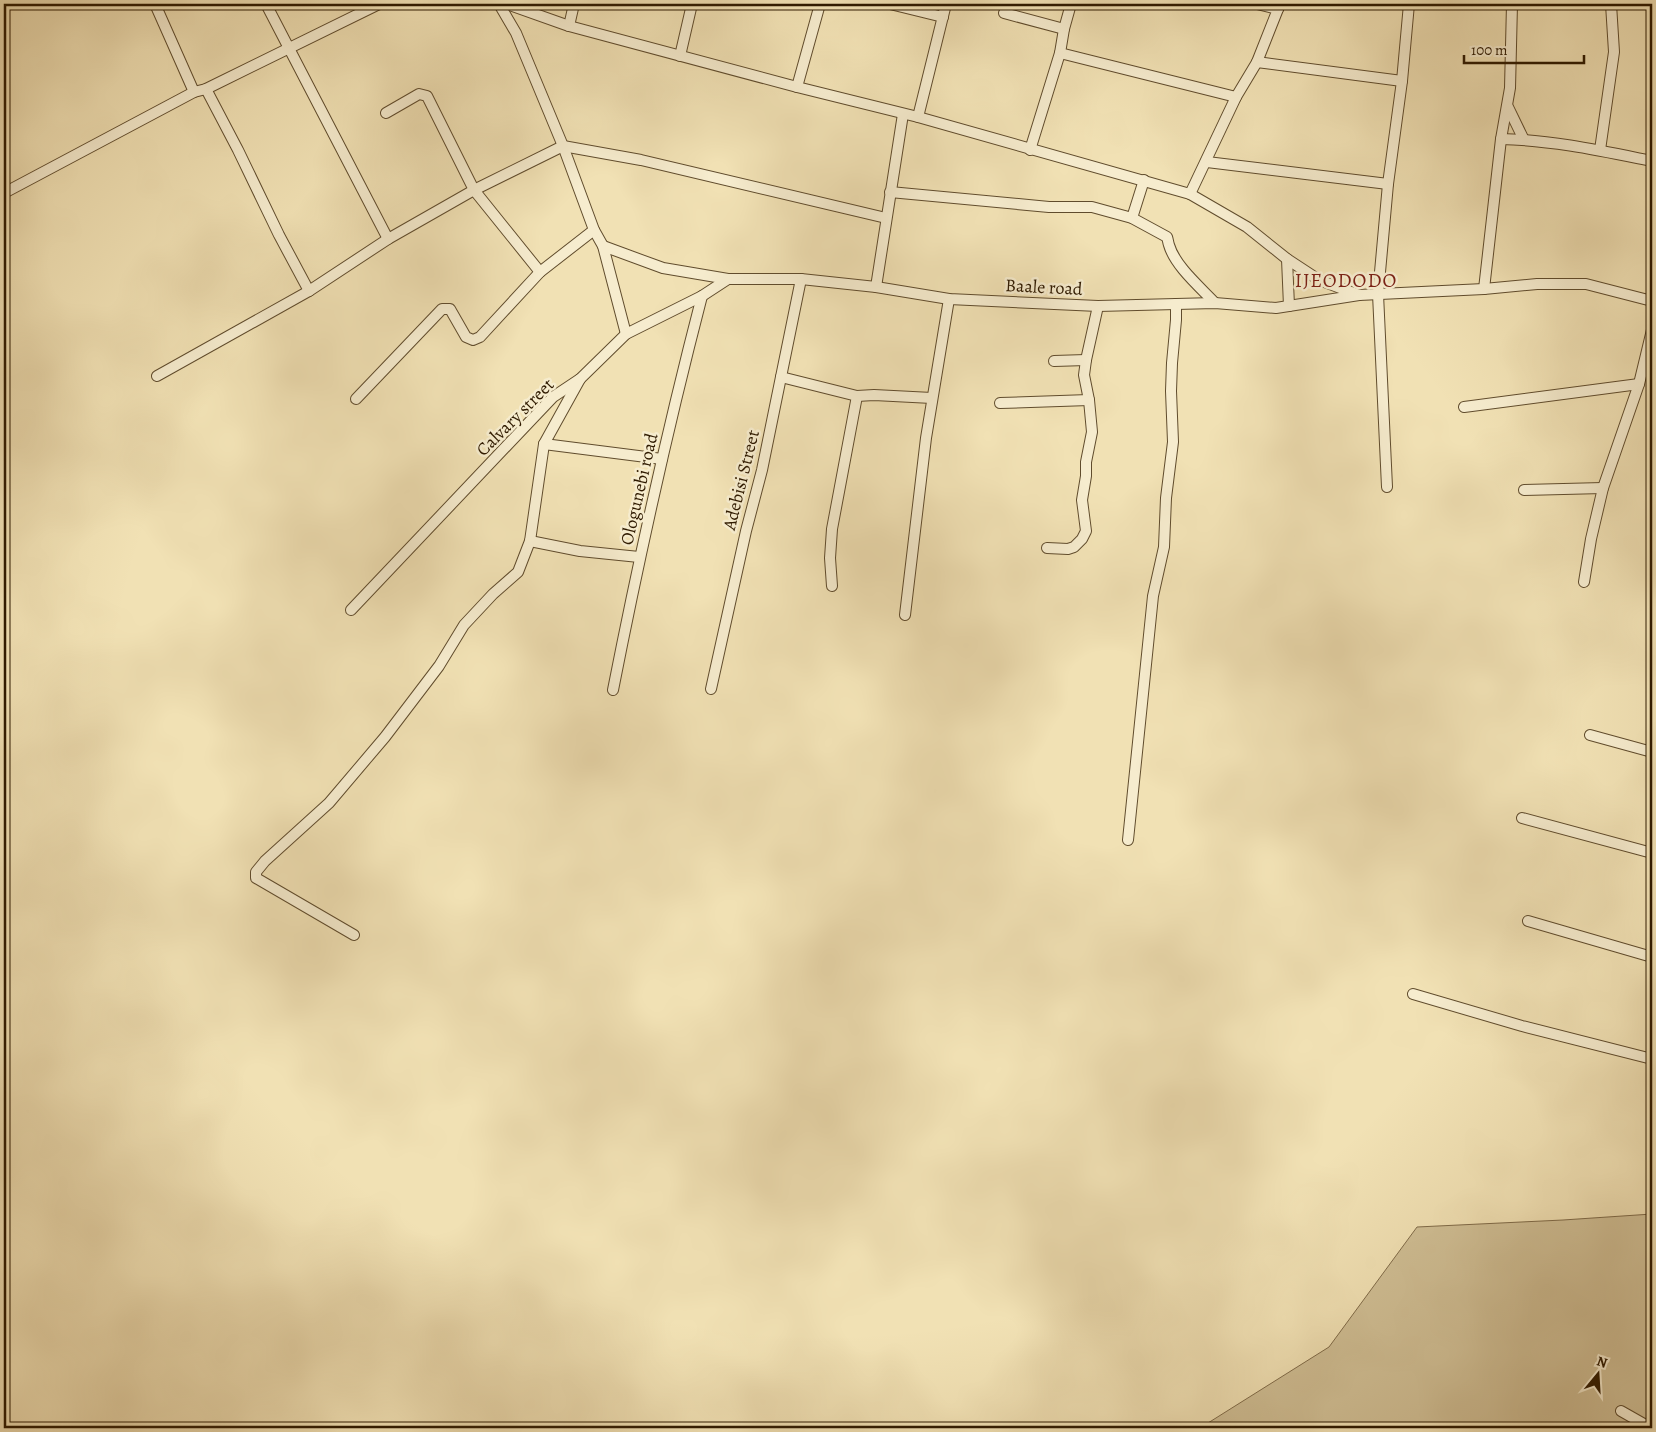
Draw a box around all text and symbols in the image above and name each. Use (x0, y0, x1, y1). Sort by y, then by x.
scale bar (1464, 32, 1584, 64)
text: 100 m (1471, 40, 1508, 60)
district label: IJEODODO (1295, 267, 1397, 294)
street label: Baale road (1005, 273, 1084, 301)
street label: Calvary street (471, 373, 559, 461)
street label: Adebisi Street (717, 427, 765, 534)
street label: Ologunebi road (614, 430, 664, 547)
north arrow (1574, 1350, 1624, 1400)
text: N (1594, 1352, 1610, 1373)

